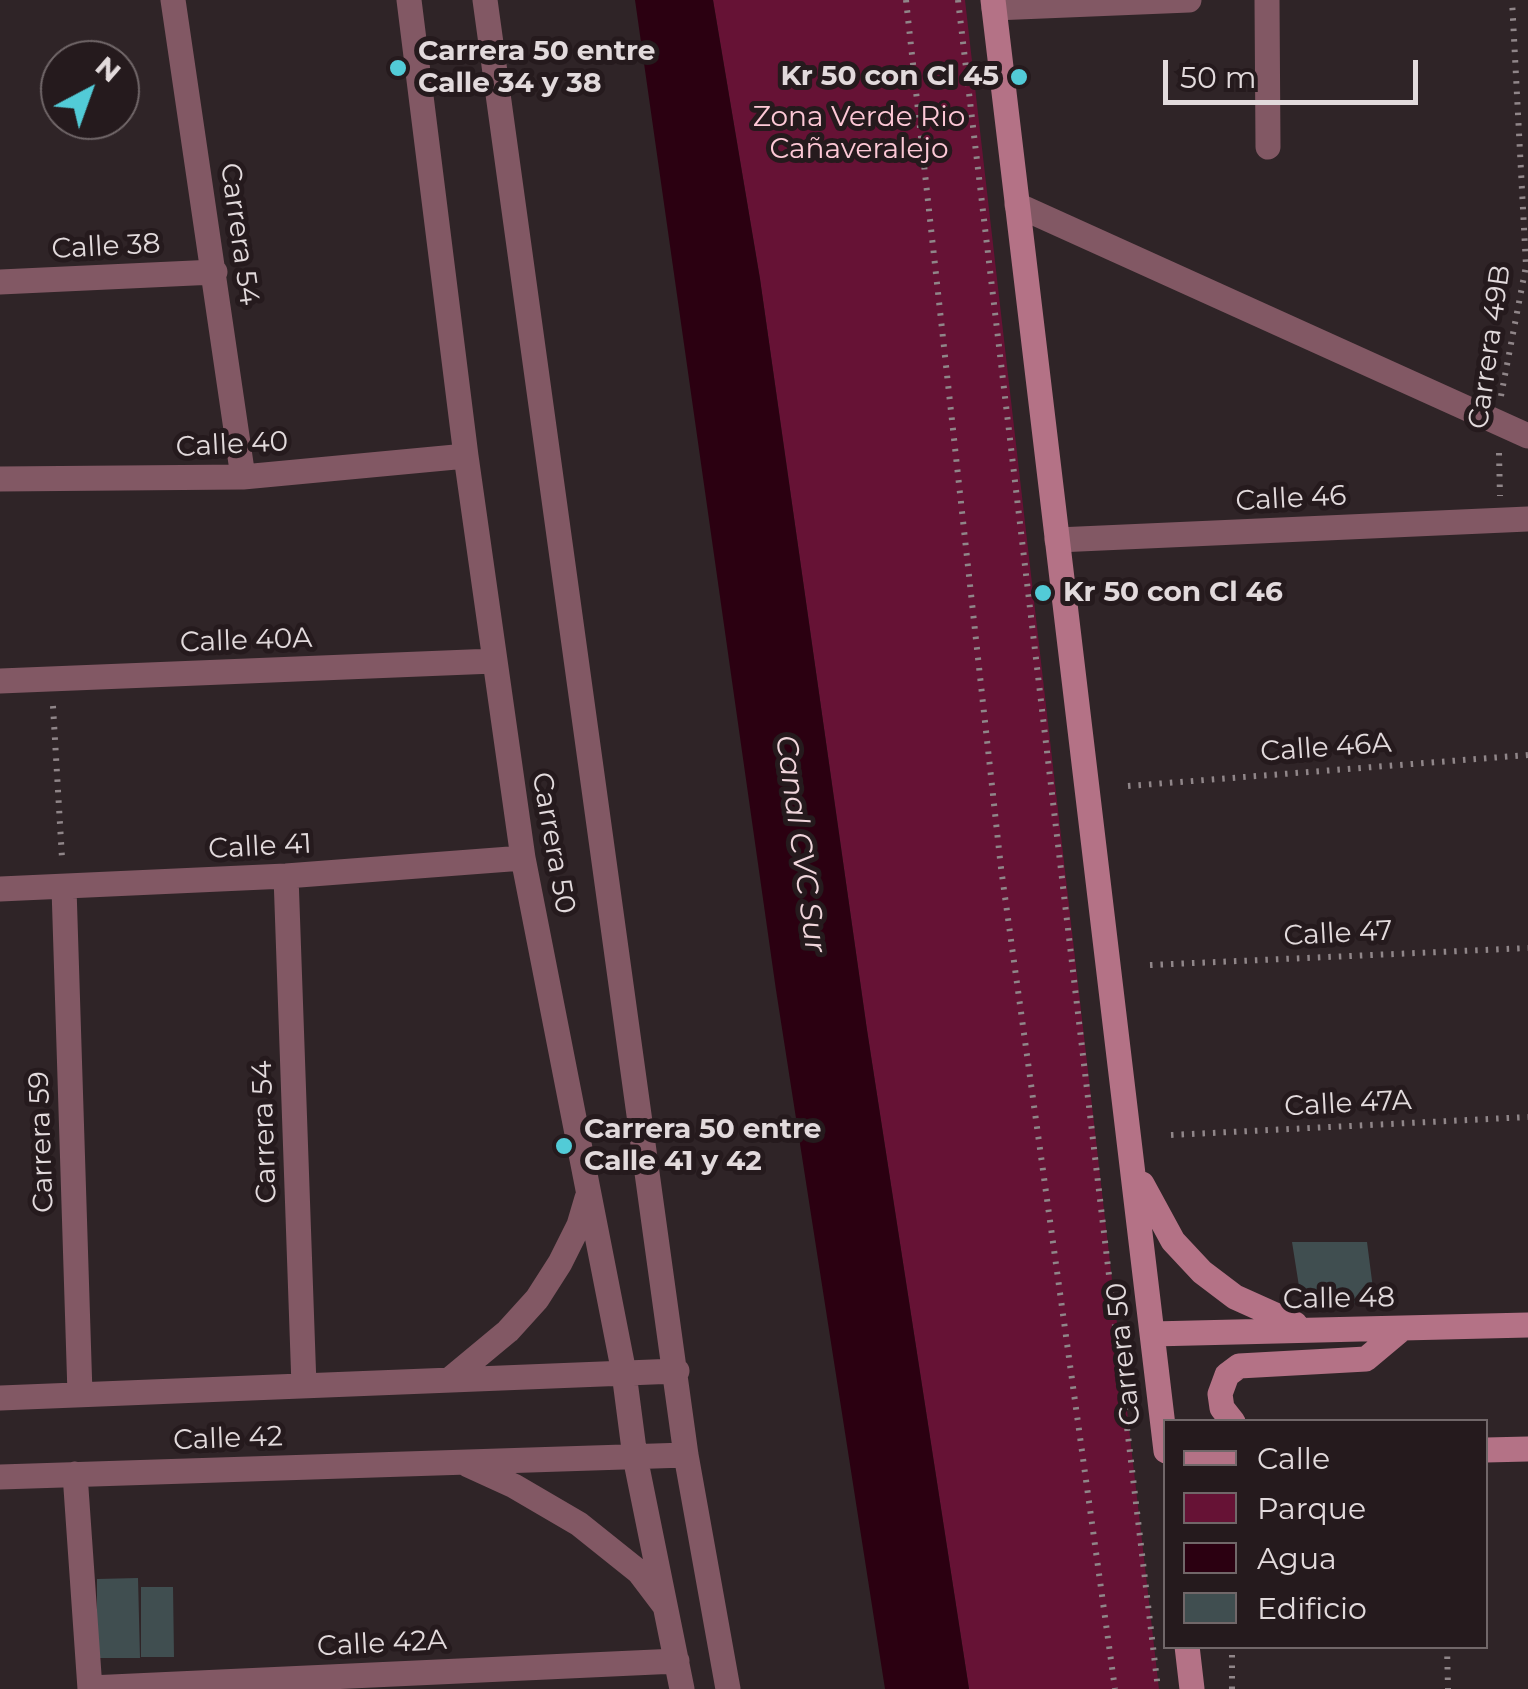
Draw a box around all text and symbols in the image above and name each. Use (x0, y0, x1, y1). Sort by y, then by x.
place label: Carrera 50 entre Calle 34 y 38 (418, 35, 655, 101)
north arrow (40, 40, 140, 140)
scale bar (1168, 40, 1423, 102)
text: N (89, 49, 128, 89)
marker: Carrera 50 entre Calle 34 y 38 (387, 57, 409, 79)
text: 50 m (1180, 59, 1257, 96)
place label: Kr 50 con Cl 45 (780, 60, 999, 94)
marker: Kr 50 con Cl 45 (1008, 66, 1030, 88)
park label: Zona Verde Rio Cañaveralejo (753, 101, 965, 167)
street label: Carrera 54 (212, 161, 266, 307)
street label: Calle 38 (51, 227, 161, 267)
street label: Carrera 49B (1462, 263, 1518, 431)
street label: Calle 40 (175, 425, 289, 465)
street label: Calle 46 (1235, 479, 1347, 519)
place label: Kr 50 con Cl 46 (1063, 576, 1283, 610)
marker: Kr 50 con Cl 46 (1032, 582, 1054, 604)
street label: Calle 40A (179, 622, 313, 660)
street label: Calle 46A (1259, 727, 1393, 769)
water label: Canal CVC Sur (767, 733, 833, 955)
street label: Carrera 50 (524, 770, 582, 916)
street label: Calle 41 (207, 828, 313, 866)
street label: Calle 47 (1283, 914, 1393, 954)
street label: Carrera 54 (246, 1060, 284, 1204)
street label: Carrera 59 (23, 1071, 61, 1213)
street label: Calle 47A (1284, 1084, 1412, 1124)
place label: Carrera 50 entre Calle 41 y 42 (584, 1113, 821, 1179)
marker: Carrera 50 entre Calle 41 y 42 (553, 1135, 575, 1157)
street label: Carrera 50 (1100, 1281, 1148, 1427)
street label: Calle 48 (1283, 1281, 1395, 1317)
legend (1163, 1419, 1488, 1649)
street label: Calle 42 (173, 1420, 283, 1458)
text: Calle (1257, 1440, 1330, 1477)
text: Parque (1257, 1490, 1366, 1527)
text: Agua (1257, 1540, 1337, 1577)
text: Edificio (1257, 1590, 1367, 1627)
street label: Calle 42A (316, 1624, 448, 1664)

